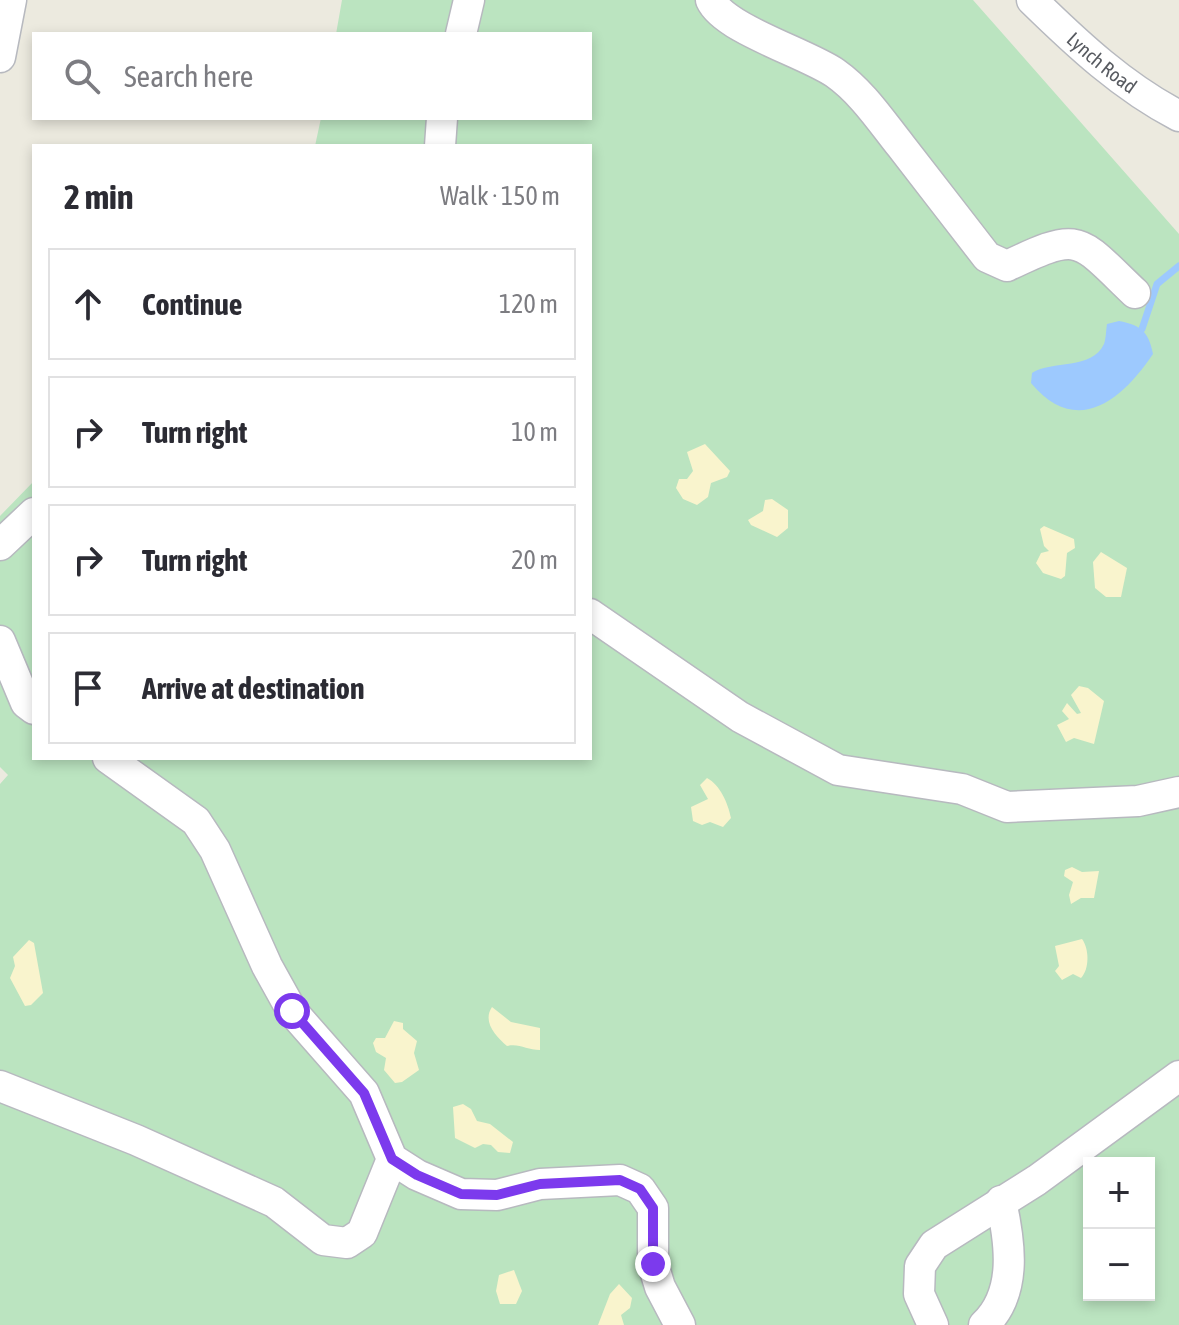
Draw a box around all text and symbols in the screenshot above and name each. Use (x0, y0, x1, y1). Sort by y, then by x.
street label: Lynch Road (1063, 27, 1141, 98)
search box (32, 32, 592, 120)
icon: search (60, 54, 104, 98)
text: Search here (124, 59, 253, 93)
text: 2 min (64, 177, 133, 216)
text: Walk · 150 m (440, 181, 560, 211)
icon: ahead (66, 282, 110, 326)
text: Continue (142, 287, 242, 321)
text: 120 m (499, 289, 558, 319)
icon: right (66, 410, 110, 454)
text: Turn right (142, 415, 248, 449)
text: 10 m (511, 417, 558, 447)
icon: right (66, 538, 110, 582)
text: Turn right (142, 543, 248, 577)
text: 20 m (511, 545, 558, 575)
icon: arrive (66, 666, 110, 710)
text: Arrive at destination (142, 671, 364, 705)
route start (274, 993, 310, 1029)
map controls (1083, 1157, 1155, 1301)
button: + (1083, 1157, 1155, 1229)
button: − (1083, 1229, 1155, 1301)
route end (635, 1246, 671, 1282)

